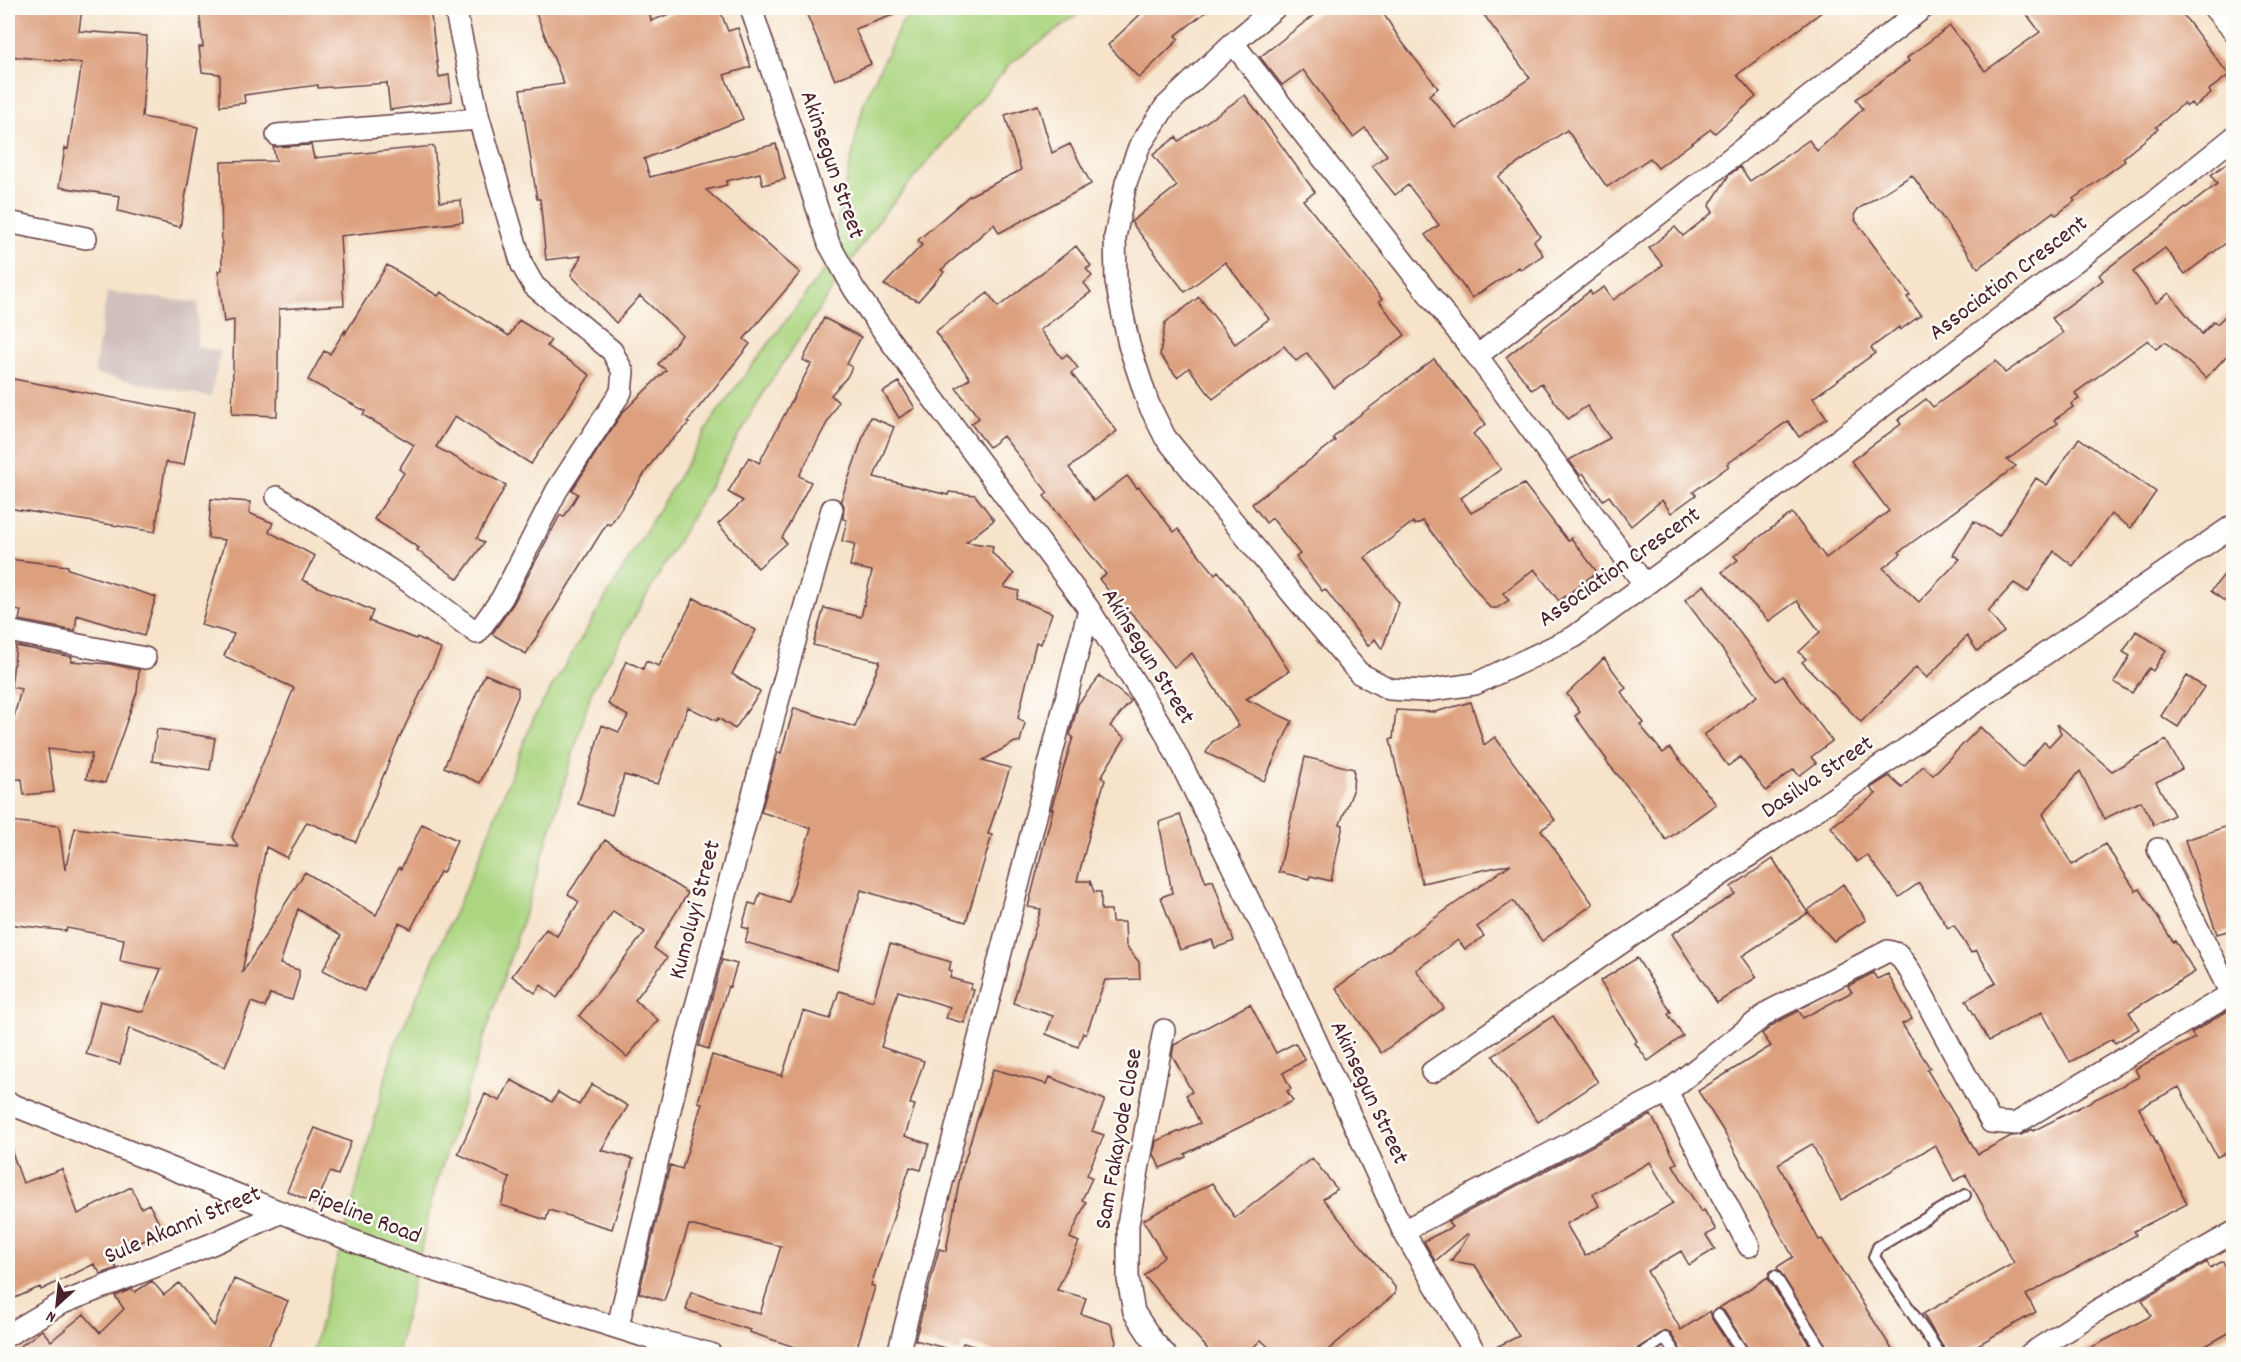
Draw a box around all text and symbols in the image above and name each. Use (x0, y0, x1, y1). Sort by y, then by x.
street label: Akinsegun Street (790, 86, 872, 244)
street label: Association Crescent (1922, 208, 2096, 350)
street label: Association Crescent (1532, 499, 1708, 637)
street label: Akinsegun Street (1092, 582, 1203, 732)
street label: Dasilva Street (1755, 728, 1881, 828)
street label: Kumoluyi Street (661, 837, 731, 983)
street label: Akinsegun Street (1320, 1016, 1416, 1170)
street label: Sam Fakayode Close (1087, 1046, 1153, 1232)
street label: Sule Akanni Street (99, 1178, 267, 1274)
street label: Pipeline Road (302, 1180, 426, 1254)
north arrow (27, 1275, 87, 1335)
text: N (42, 1304, 60, 1328)

